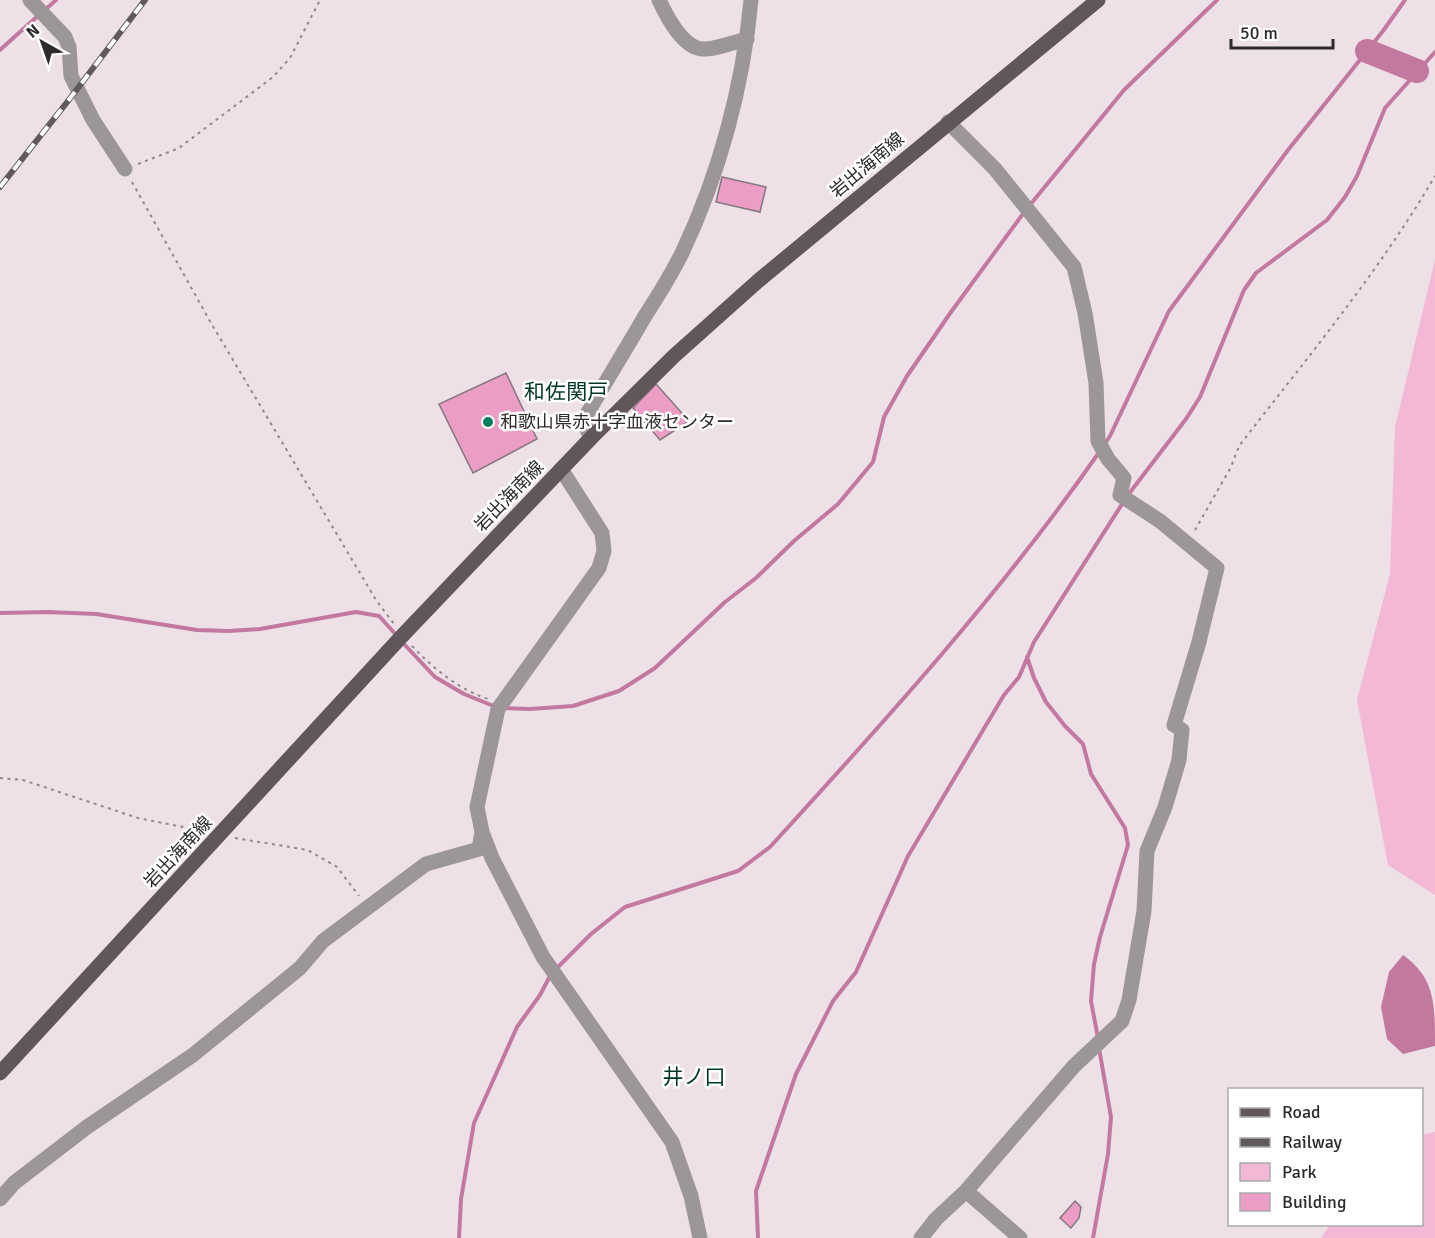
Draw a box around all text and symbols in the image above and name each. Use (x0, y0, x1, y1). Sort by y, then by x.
north arrow (12, 12, 72, 72)
scale bar (1231, 12, 1333, 50)
text: N (22, 20, 44, 43)
text: 50 m (1240, 22, 1278, 44)
street label: 岩出海南線 (825, 128, 909, 202)
district label: 和佐関戸 (524, 379, 608, 405)
place label: 和歌山県赤十字血液センター (500, 411, 734, 433)
marker: 和歌山県赤十字血液センター (481, 415, 495, 429)
street label: 岩出海南線 (470, 456, 548, 536)
street label: 岩出海南線 (139, 812, 217, 892)
district label: 井ノ口 (663, 1064, 726, 1090)
legend (1228, 1088, 1423, 1226)
text: Road (1282, 1101, 1321, 1123)
text: Railway (1282, 1131, 1343, 1153)
text: Park (1282, 1161, 1317, 1183)
text: Building (1282, 1191, 1346, 1213)

